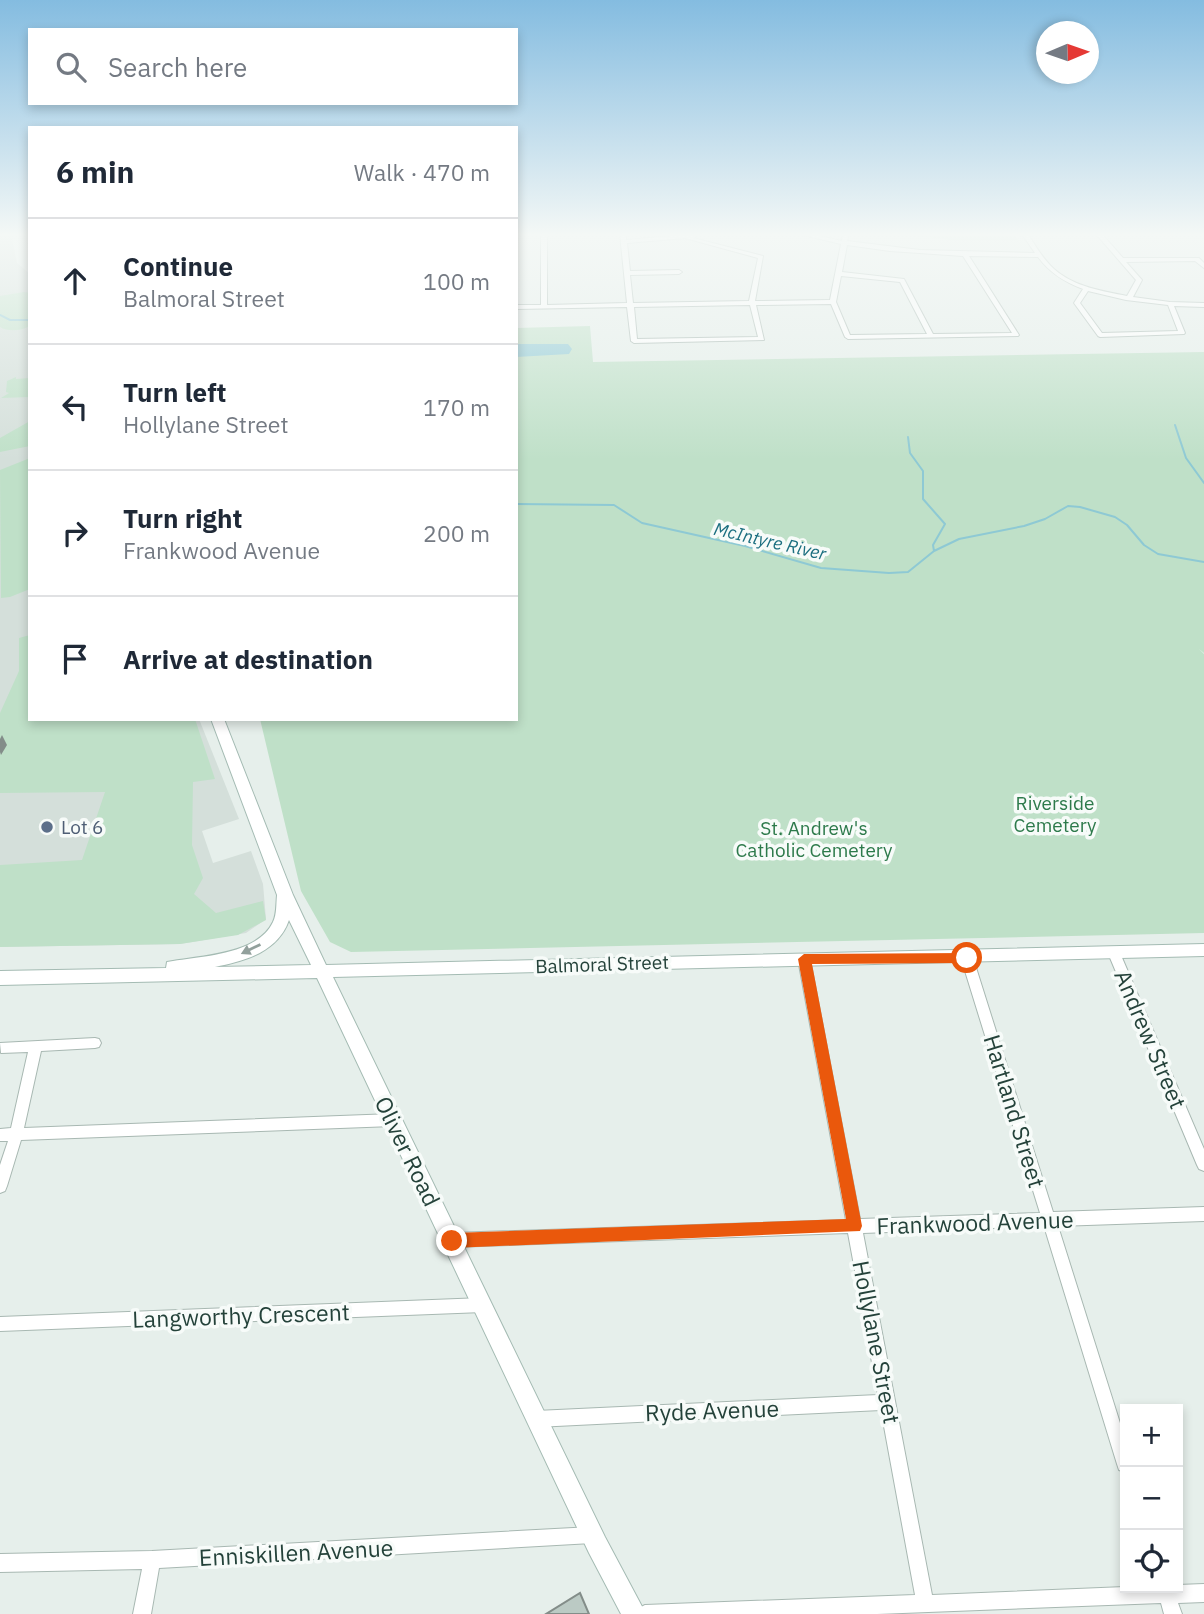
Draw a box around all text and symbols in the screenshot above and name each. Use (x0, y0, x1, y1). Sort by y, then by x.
north arrow (1036, 21, 1099, 84)
search box (28, 28, 518, 105)
icon: search (52, 48, 90, 86)
text: Search here (108, 50, 247, 84)
text: 6 min (56, 152, 134, 191)
text: Walk · 470 m (354, 157, 490, 187)
text: Continue (123, 249, 233, 283)
icon: ahead (56, 262, 94, 300)
text: 100 m (423, 266, 490, 296)
text: Balmoral Street (123, 283, 285, 313)
text: Turn left (123, 375, 226, 409)
icon: left (56, 388, 94, 426)
text: 170 m (423, 392, 490, 422)
text: Hollylane Street (123, 409, 289, 439)
text: Turn right (123, 501, 242, 535)
icon: right (56, 514, 94, 552)
water label: McIntyre River (712, 517, 829, 565)
text: 200 m (423, 518, 490, 548)
text: Frankwood Avenue (123, 535, 320, 565)
icon: arrive (56, 640, 94, 678)
text: Arrive at destination (123, 642, 373, 676)
park label: Riverside Cemetery (1014, 791, 1097, 837)
place label: Lot 6 (61, 815, 104, 839)
park label: St. Andrew's Catholic Cemetery (736, 816, 893, 862)
marker: Lot 6 (39, 819, 55, 835)
route start (951, 942, 982, 973)
one-way arrow (241, 943, 261, 954)
street label: Balmoral Street (535, 950, 669, 978)
street label: Andrew Street (1108, 965, 1194, 1113)
street label: Hartland Street (977, 1031, 1053, 1191)
street label: Oliver Road (368, 1091, 448, 1211)
street label: Frankwood Avenue (876, 1204, 1074, 1240)
route end (436, 1225, 467, 1256)
street label: Hollylane Street (846, 1258, 908, 1426)
street label: Langworthy Crescent (132, 1296, 350, 1334)
street label: Ryde Avenue (644, 1393, 780, 1427)
map controls (1120, 1404, 1183, 1593)
button: + (1120, 1404, 1183, 1467)
button: − (1120, 1467, 1183, 1530)
button: locate (1120, 1530, 1183, 1593)
street label: Enniskillen Avenue (198, 1532, 394, 1572)

